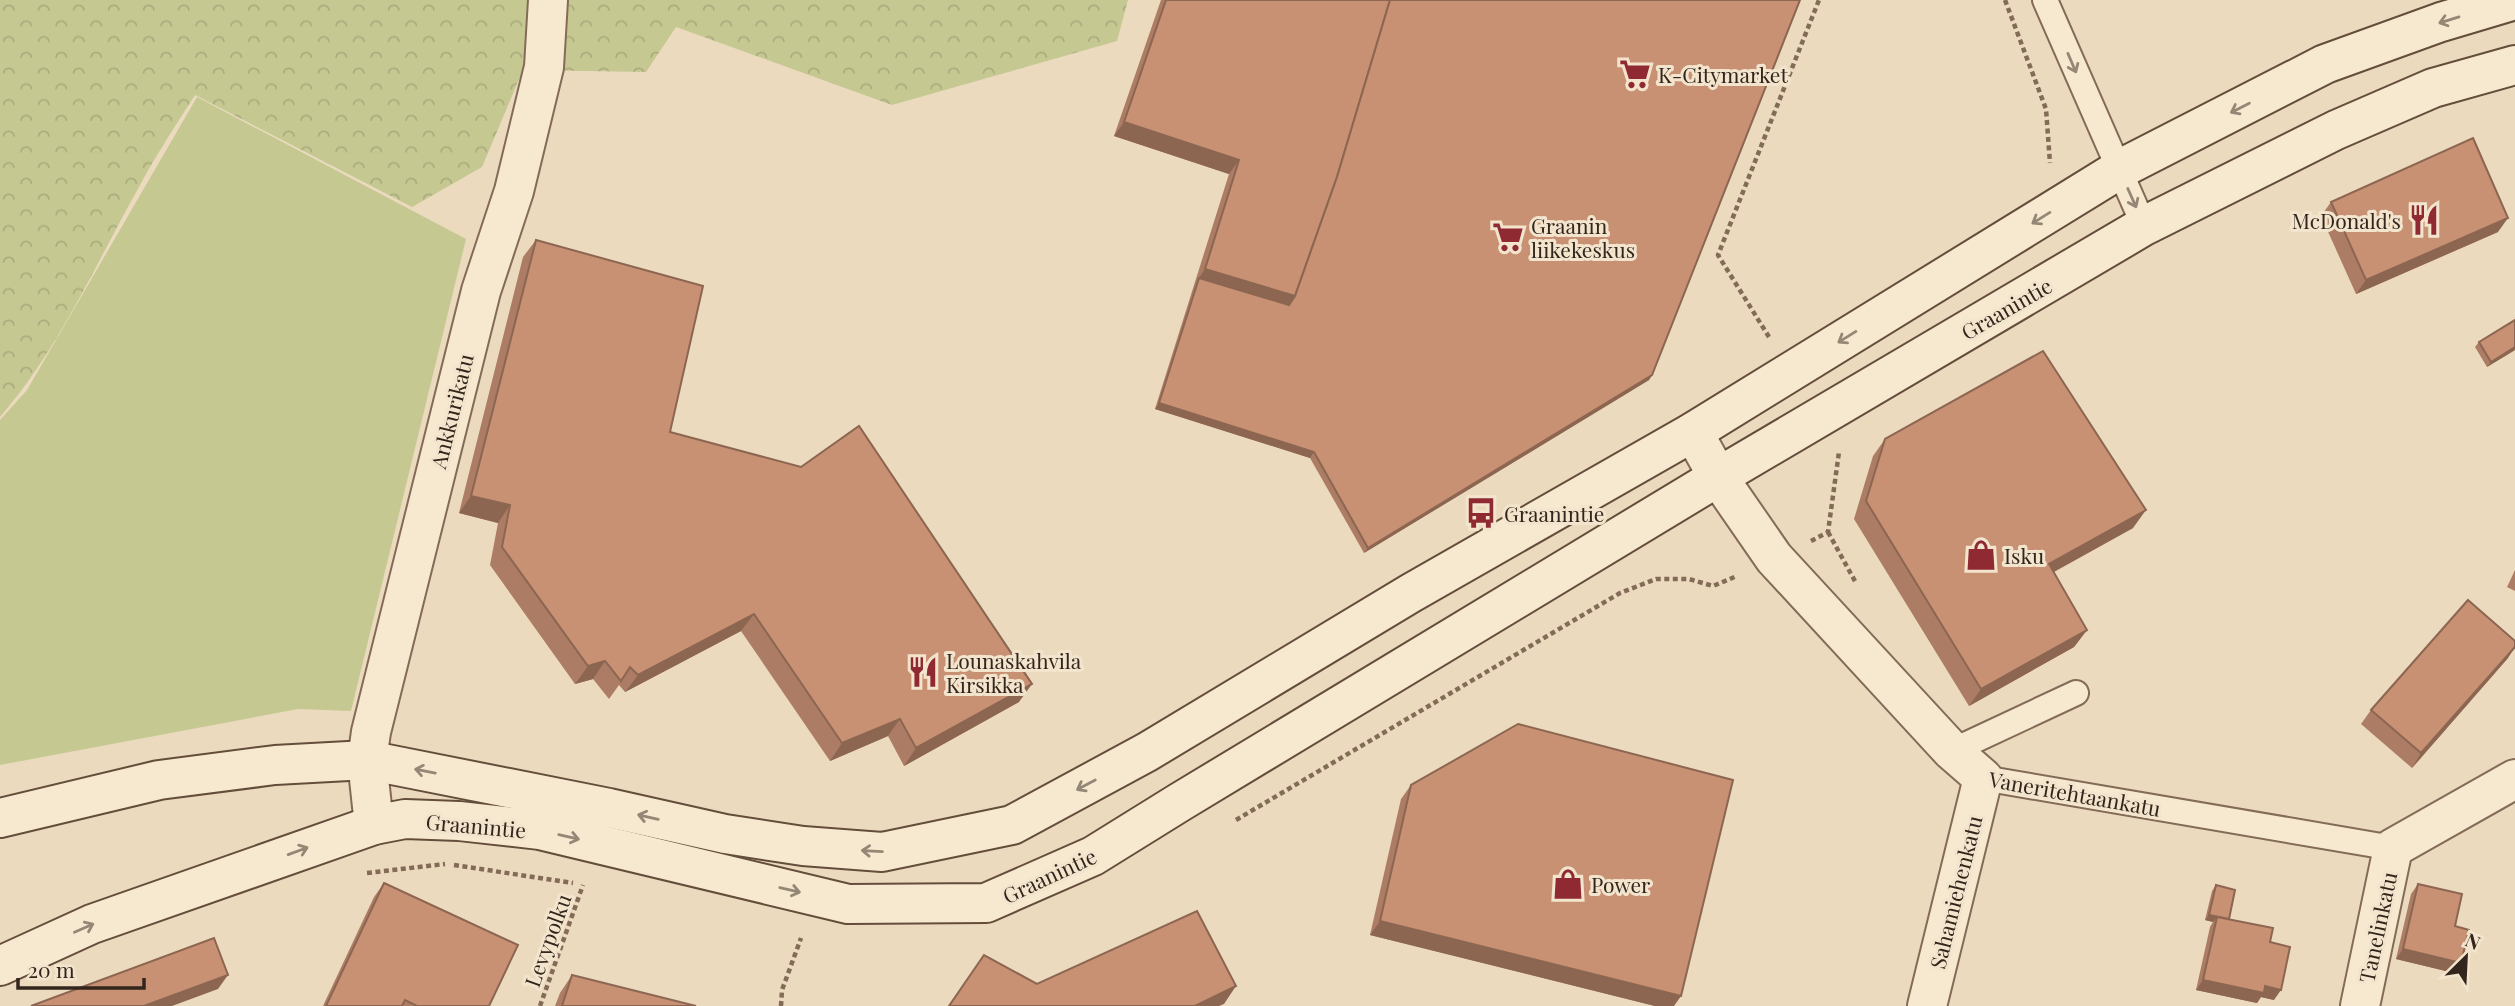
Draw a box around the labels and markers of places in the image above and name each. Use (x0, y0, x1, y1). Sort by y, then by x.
supermarket icon: K-Citymarket (1618, 57, 1652, 91)
place label: K-Citymarket (1658, 60, 1788, 88)
restaurant icon: McDonald's (2407, 203, 2441, 237)
place label: McDonald's (2292, 206, 2401, 234)
place label: Graanin liikekeskus (1531, 211, 1635, 263)
supermarket icon: Graanin liikekeskus (1491, 220, 1525, 254)
bus stop icon: Graanintie (1464, 496, 1498, 530)
place label: Graanintie (1504, 499, 1604, 527)
shop icon: Isku (1964, 538, 1998, 572)
place label: Isku (2004, 541, 2044, 569)
place label: Lounaskahvila Kirsikka (946, 646, 1082, 698)
restaurant icon: Lounaskahvila Kirsikka (906, 655, 940, 689)
shop icon: Power (1551, 867, 1585, 901)
place label: Power (1591, 870, 1651, 898)

